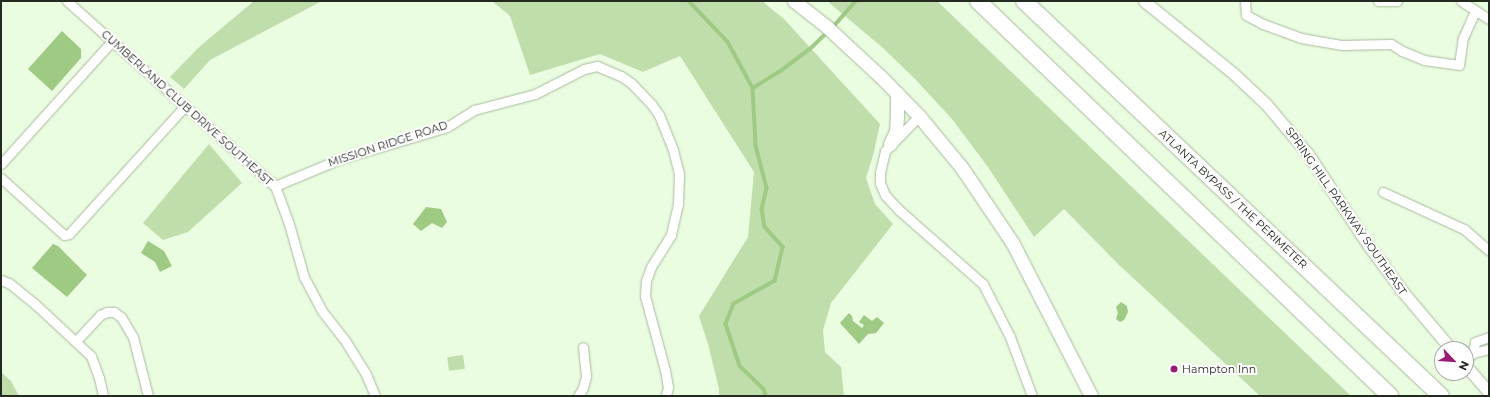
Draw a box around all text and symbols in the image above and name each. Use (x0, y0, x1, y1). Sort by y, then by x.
street label: CUMBERLAND CLUB DRIVE SOUTHEAST (99, 28, 275, 188)
street label: MISSION RIDGE ROAD (327, 118, 449, 170)
street label: SPRING HILL PARKWAY SOUTHEAST (1283, 124, 1409, 298)
street label: ATLANTA BYPASS / THE PERIMETER (1156, 127, 1310, 271)
north arrow (1434, 341, 1474, 381)
text: N (1456, 359, 1472, 373)
place label: Hampton Inn (1182, 362, 1256, 376)
marker: Hampton Inn (1169, 364, 1179, 374)

